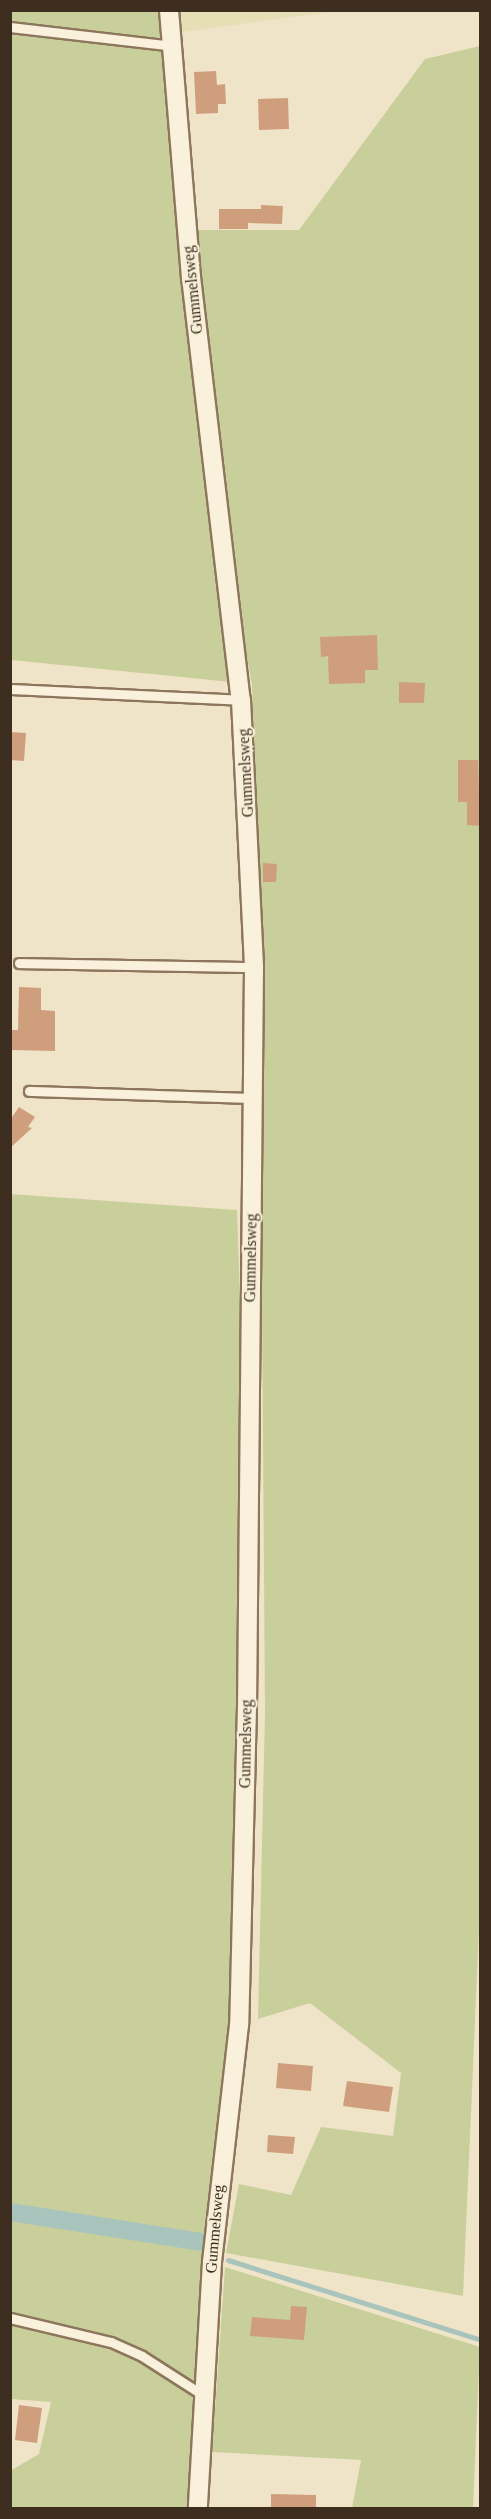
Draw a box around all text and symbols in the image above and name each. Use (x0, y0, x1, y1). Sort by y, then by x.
street label: Gummelsweg (179, 245, 207, 335)
street label: Gummelsweg (234, 728, 258, 818)
street label: Gummelsweg (241, 1213, 261, 1303)
street label: Gummelsweg (236, 1699, 256, 1789)
street label: Gummelsweg (202, 2184, 228, 2274)

